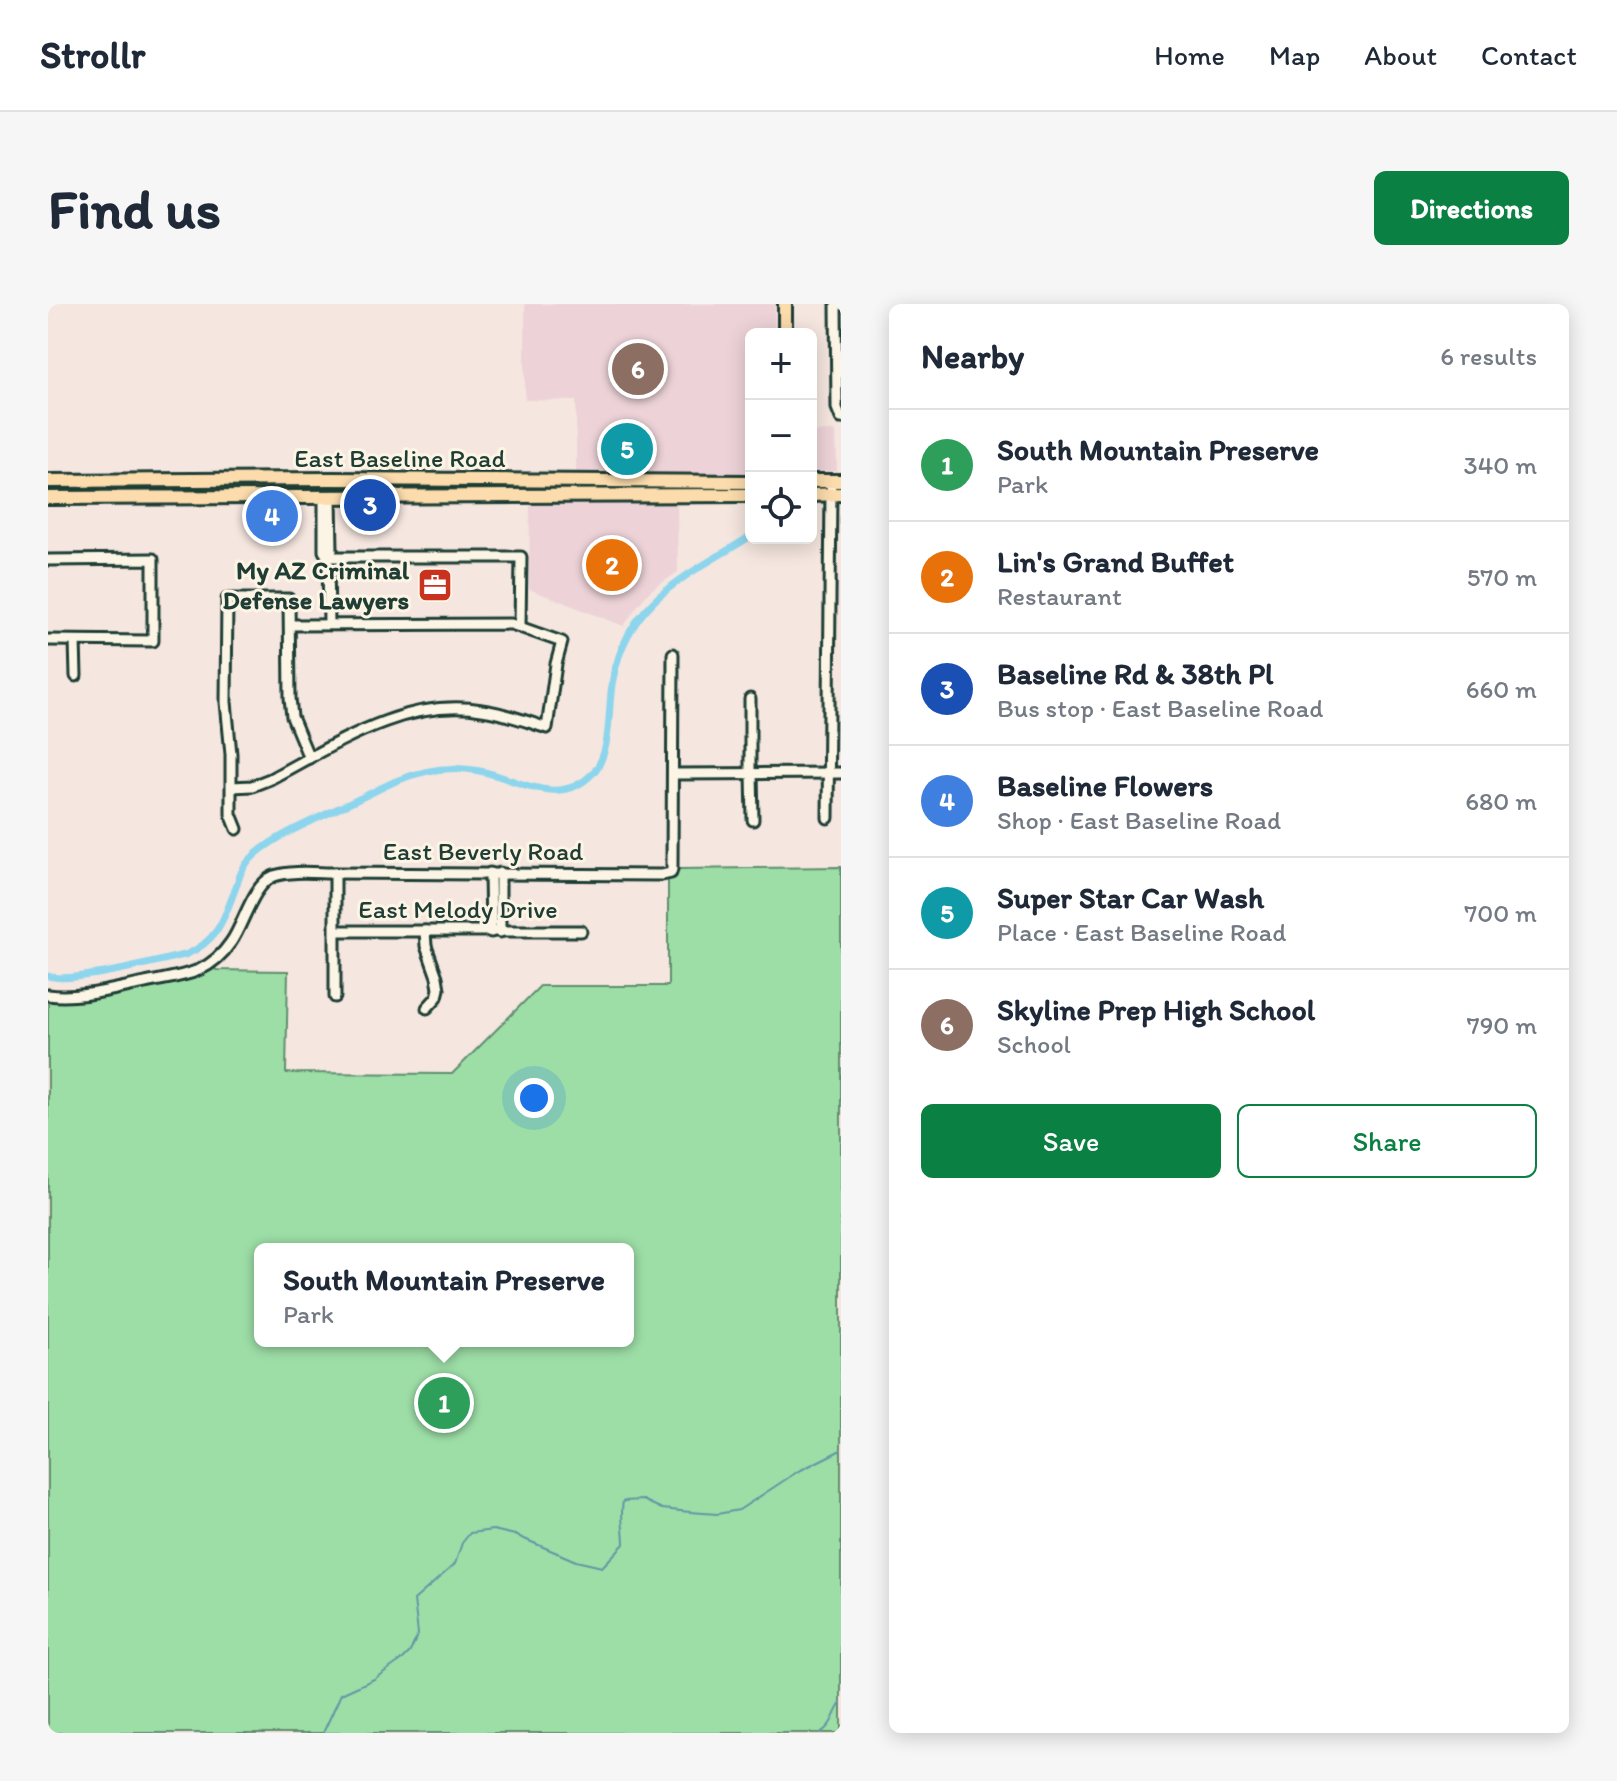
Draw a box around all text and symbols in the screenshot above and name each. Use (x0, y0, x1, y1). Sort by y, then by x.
text: Strollr (40, 32, 145, 78)
text: Home (1154, 38, 1225, 72)
text: Map (1269, 38, 1320, 72)
text: About (1364, 38, 1437, 72)
text: Contact (1481, 38, 1577, 72)
button: Directions (1374, 171, 1569, 245)
text: Find us (48, 175, 221, 242)
map controls (745, 328, 817, 544)
button: + (745, 328, 817, 400)
text: Nearby (921, 336, 1024, 377)
pin: 6 (612, 339, 664, 399)
text: 6 results (1440, 340, 1537, 372)
button: − (745, 400, 817, 472)
pin: 5 (601, 419, 653, 479)
text: South Mountain Preserve (997, 431, 1319, 468)
street label: East Baseline Road (294, 442, 506, 474)
text: 1 (941, 449, 953, 481)
text: 340 m (1463, 449, 1537, 481)
text: Park (997, 468, 1048, 500)
button: locate (745, 472, 817, 544)
pin: 3 (344, 475, 396, 535)
pin: 4 (246, 486, 298, 546)
pin: 2 (586, 535, 638, 595)
text: Lin's Grand Buffet (997, 543, 1234, 580)
place label: My AZ Criminal Defense Lawyers (222, 554, 410, 616)
text: 2 (940, 561, 954, 593)
text: 570 m (1467, 561, 1537, 593)
office icon: My AZ Criminal Defense Lawyers (416, 566, 454, 604)
text: Restaurant (997, 580, 1122, 612)
text: Baseline Rd & 38th Pl (997, 655, 1274, 692)
text: 3 (940, 673, 954, 705)
text: 660 m (1466, 673, 1537, 705)
text: Bus stop · East Baseline Road (997, 692, 1323, 724)
text: Baseline Flowers (997, 767, 1213, 804)
text: 4 (939, 785, 955, 817)
text: 680 m (1465, 785, 1537, 817)
text: Shop · East Baseline Road (997, 804, 1281, 836)
street label: East Beverly Road (383, 835, 584, 867)
text: Super Star Car Wash (997, 879, 1264, 916)
street label: East Melody Drive (358, 893, 558, 925)
text: 5 (940, 897, 954, 929)
text: 700 m (1464, 897, 1537, 929)
text: Place · East Baseline Road (997, 916, 1286, 948)
text: Skyline Prep High School (997, 991, 1315, 1028)
text: 6 (940, 1009, 954, 1041)
text: 790 m (1467, 1009, 1537, 1041)
text: School (997, 1028, 1071, 1060)
your location (514, 1078, 554, 1118)
button: Save (921, 1104, 1221, 1178)
button: Share (1237, 1104, 1537, 1178)
popup (254, 1243, 634, 1347)
text: South Mountain Preserve (283, 1261, 605, 1298)
text: Park (283, 1298, 334, 1330)
pin: 1 (418, 1373, 470, 1433)

